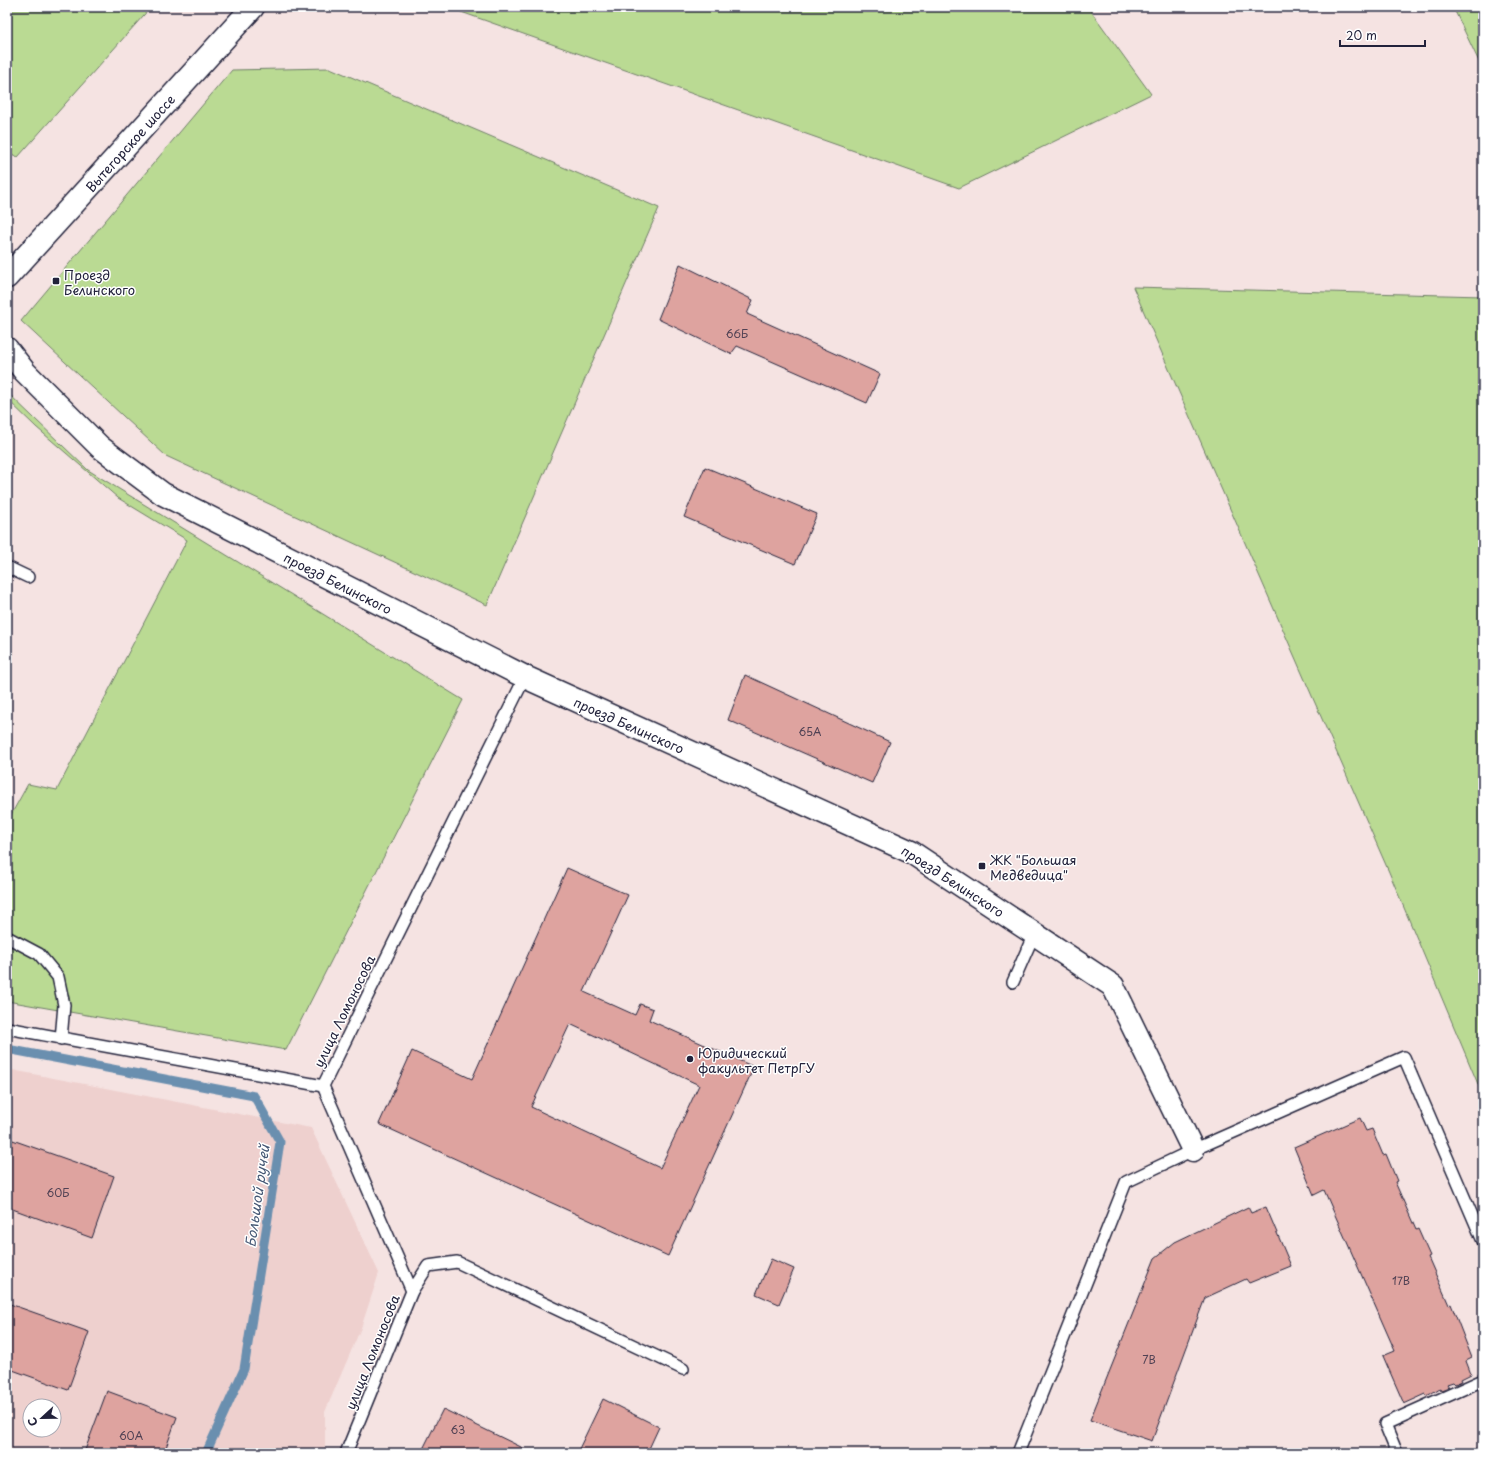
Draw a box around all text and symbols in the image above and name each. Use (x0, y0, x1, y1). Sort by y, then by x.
scale bar (1340, 22, 1425, 48)
text: 20 m (1346, 26, 1377, 44)
street label: Вытегорское шоссе (81, 90, 179, 196)
place label: Проезд Белинского (64, 265, 135, 299)
marker: Проезд Белинского (51, 276, 61, 286)
house number: 66Б (726, 325, 748, 342)
street label: проезд Белинского (281, 548, 395, 618)
street label: проезд Белинского (571, 692, 687, 758)
house number: 65А (799, 723, 822, 740)
street label: проезд Белинского (898, 841, 1008, 921)
place label: ЖК "Большая Медведица" (989, 850, 1077, 884)
marker: ЖК "Большая Медведица" (977, 861, 987, 871)
street label: улица Ломоносова (309, 951, 380, 1070)
place label: Юридический факультет ПетрГУ (698, 1043, 816, 1077)
marker: Юридический факультет ПетрГУ (685, 1054, 695, 1064)
water label: Большой ручей (239, 1141, 275, 1248)
house number: 60Б (47, 1184, 69, 1201)
house number: 17В (1392, 1272, 1410, 1289)
street label: улица Ломоносова (340, 1291, 404, 1412)
house number: 7В (1142, 1351, 1156, 1368)
north arrow (22, 1398, 62, 1438)
text: С (23, 1415, 42, 1429)
house number: 63 (451, 1421, 465, 1438)
house number: 60А (119, 1427, 144, 1444)

